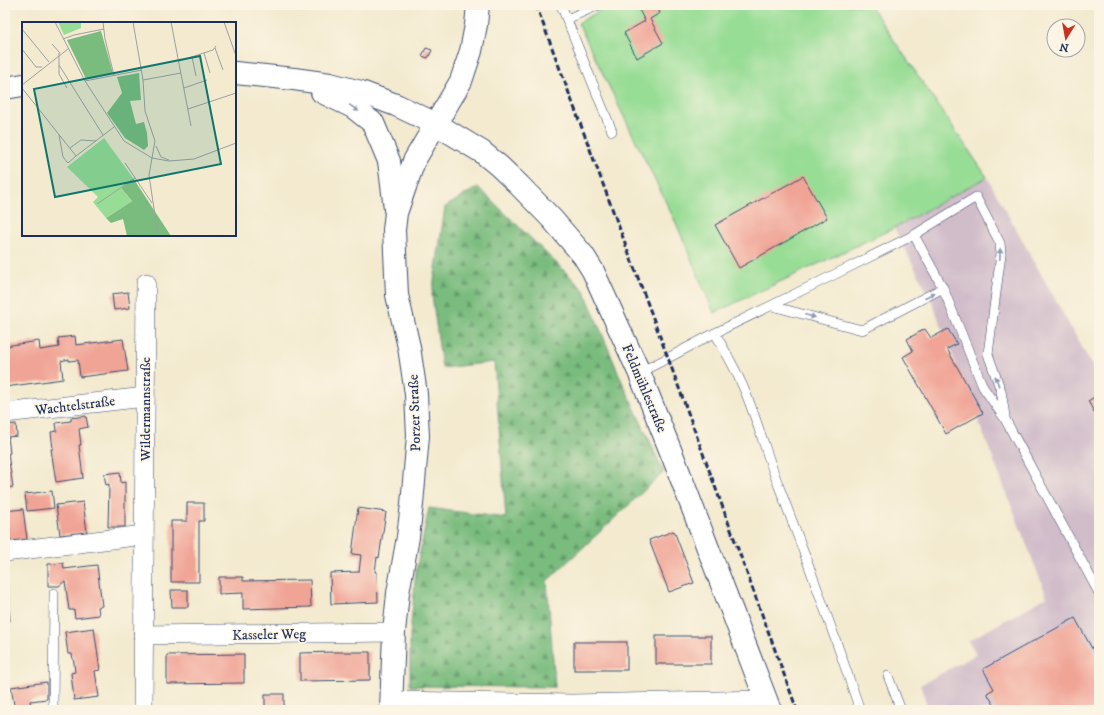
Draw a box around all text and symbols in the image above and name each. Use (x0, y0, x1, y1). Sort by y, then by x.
north arrow (1046, 18, 1086, 58)
inset map (22, 22, 236, 236)
text: N (1059, 39, 1070, 55)
one-way arrow (349, 104, 359, 112)
one-way arrow (997, 247, 1003, 260)
one-way arrow (924, 292, 935, 298)
one-way arrow (804, 313, 816, 319)
street label: Feldmühlestraße (617, 341, 671, 435)
street label: Wildermannstraße (137, 357, 155, 462)
street label: Porzer Straße (405, 374, 425, 452)
one-way arrow (994, 375, 1000, 387)
street label: Wachtelstraße (33, 392, 116, 420)
street label: Kasseler Weg (232, 625, 306, 645)

